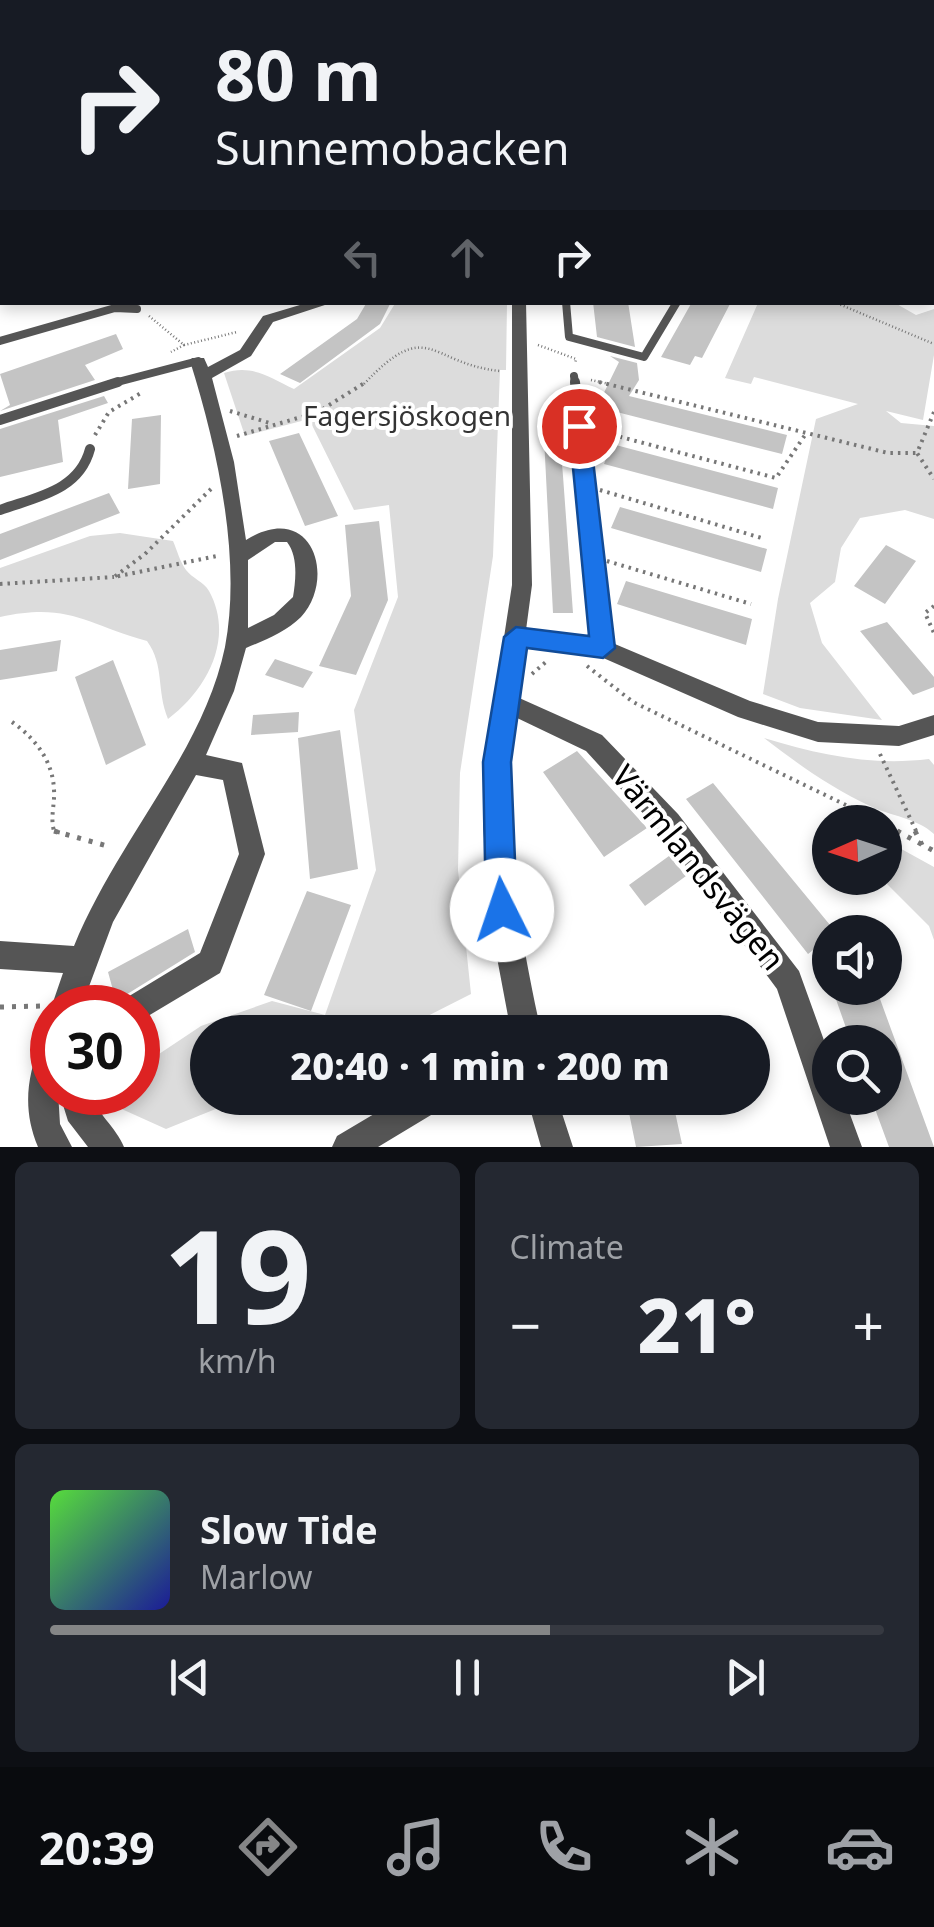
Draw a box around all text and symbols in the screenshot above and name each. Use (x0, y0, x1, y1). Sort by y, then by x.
text: 80 m (215, 26, 382, 122)
icon: right (50, 40, 180, 170)
text: Sunnemobacken (215, 117, 570, 178)
icon: left (335, 230, 390, 285)
icon: ahead (440, 230, 495, 285)
icon: right (545, 230, 600, 285)
pin (537, 384, 622, 469)
park label: Fagersjöskogen (303, 396, 511, 434)
icon: arrive (552, 399, 607, 454)
street label: Värmlandsvägen (603, 755, 795, 979)
north arrow (812, 805, 902, 895)
map controls (812, 805, 902, 1115)
position arrow (450, 858, 554, 962)
button: sound (812, 915, 902, 1005)
speed limit sign: 30 (30, 985, 160, 1115)
button: search (812, 1025, 902, 1115)
text: 20:40 · 1 min · 200 m (290, 1039, 670, 1091)
text: 19 (163, 1185, 312, 1362)
text: Climate (510, 1225, 624, 1268)
text: 21° (638, 1273, 756, 1375)
text: − (510, 1287, 541, 1362)
text: + (853, 1287, 884, 1362)
text: km/h (198, 1339, 277, 1382)
text: Slow Tide (200, 1503, 378, 1555)
text: Marlow (200, 1555, 312, 1598)
icon: previous (162, 1650, 217, 1705)
icon: pause (440, 1650, 495, 1705)
icon: next (718, 1650, 773, 1705)
icon: directions (233, 1812, 303, 1882)
icon: music (381, 1812, 451, 1882)
icon: phone (529, 1812, 599, 1882)
icon: climate (677, 1812, 747, 1882)
icon: car (825, 1812, 895, 1882)
text: 20:39 (39, 1817, 155, 1878)

